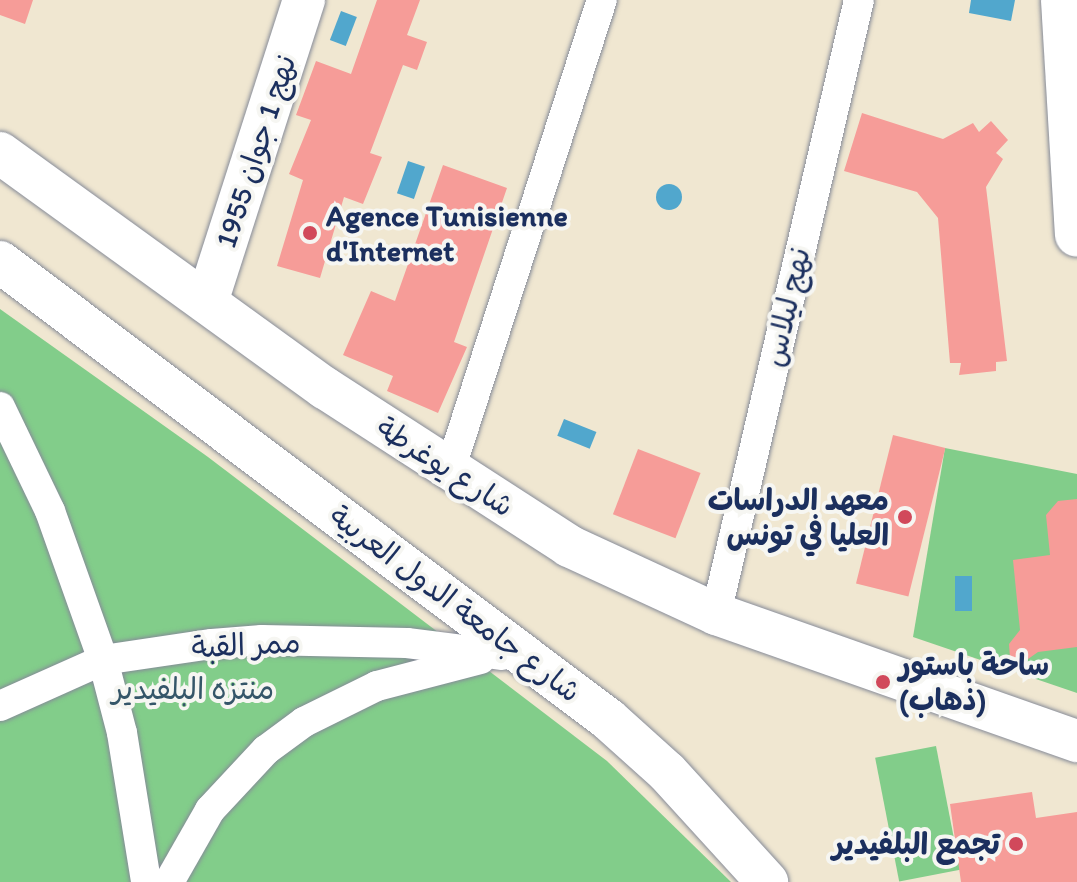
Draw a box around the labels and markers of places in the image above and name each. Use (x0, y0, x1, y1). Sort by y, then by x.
place label: Agence Tunisienne d'Internet (326, 198, 565, 268)
marker: Agence Tunisienne d'Internet (301, 224, 319, 242)
place label: معهد الدراسات العليا في تونس (708, 482, 889, 552)
marker: معهد الدراسات العليا في تونس (896, 508, 914, 526)
place label: ساحة باستور (ذهاب) (899, 647, 1049, 718)
marker: ساحة باستور (ذهاب) (874, 673, 892, 691)
place label: تجمع البلفيدير (832, 826, 1000, 862)
marker: تجمع البلفيدير (1007, 835, 1025, 853)

